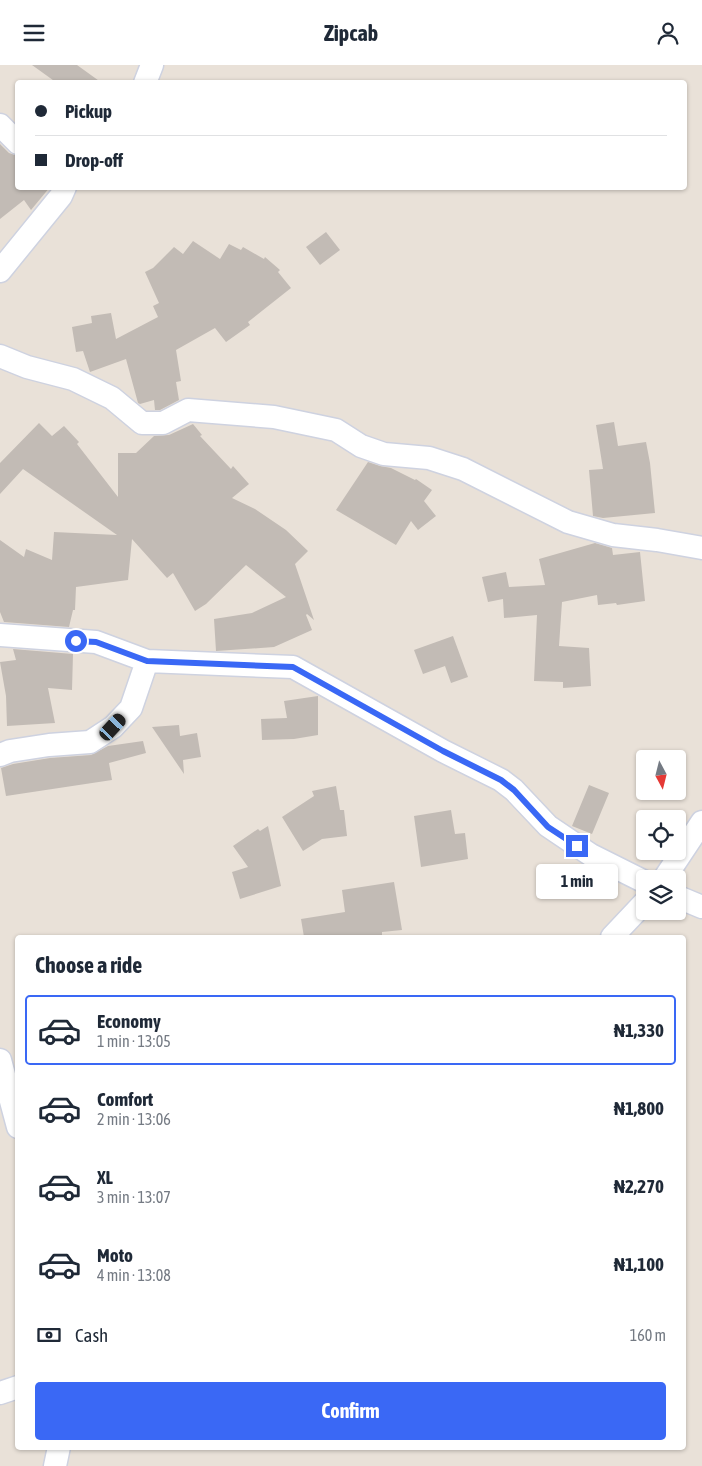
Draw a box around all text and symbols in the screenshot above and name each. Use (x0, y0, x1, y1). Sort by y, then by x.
icon: menu (20, 19, 48, 47)
icon: person (654, 19, 682, 47)
text: Zipcab (324, 20, 378, 46)
text: Pickup (65, 100, 112, 122)
text: Drop-off (65, 149, 123, 171)
route start (65, 630, 87, 652)
car (97, 711, 128, 743)
north arrow (636, 750, 686, 800)
map controls (636, 750, 686, 920)
button: locate (636, 810, 686, 860)
route end (566, 835, 588, 857)
callout: 1 min (536, 863, 618, 899)
button: layers (636, 870, 686, 920)
text: 1 min (561, 872, 593, 890)
text: Choose a ride (35, 952, 142, 978)
icon: car (37, 1008, 82, 1053)
text: Economy (97, 1010, 161, 1032)
text: ₦1,330 (614, 1019, 664, 1041)
text: 1 min · 13:05 (97, 1032, 171, 1050)
icon: car (37, 1086, 82, 1131)
text: Comfort (97, 1088, 153, 1110)
text: ₦1,800 (614, 1097, 664, 1119)
text: 2 min · 13:06 (97, 1110, 171, 1128)
icon: car (37, 1164, 82, 1209)
text: XL (97, 1166, 113, 1188)
text: ₦2,270 (614, 1175, 664, 1197)
text: 3 min · 13:07 (97, 1188, 171, 1206)
icon: car (37, 1242, 82, 1287)
text: Moto (97, 1244, 133, 1266)
text: ₦1,100 (614, 1253, 664, 1275)
text: 4 min · 13:08 (97, 1266, 171, 1284)
icon: cash (35, 1321, 63, 1349)
text: Cash (75, 1324, 108, 1346)
text: 160 m (630, 1326, 666, 1344)
button: Confirm (35, 1382, 666, 1440)

